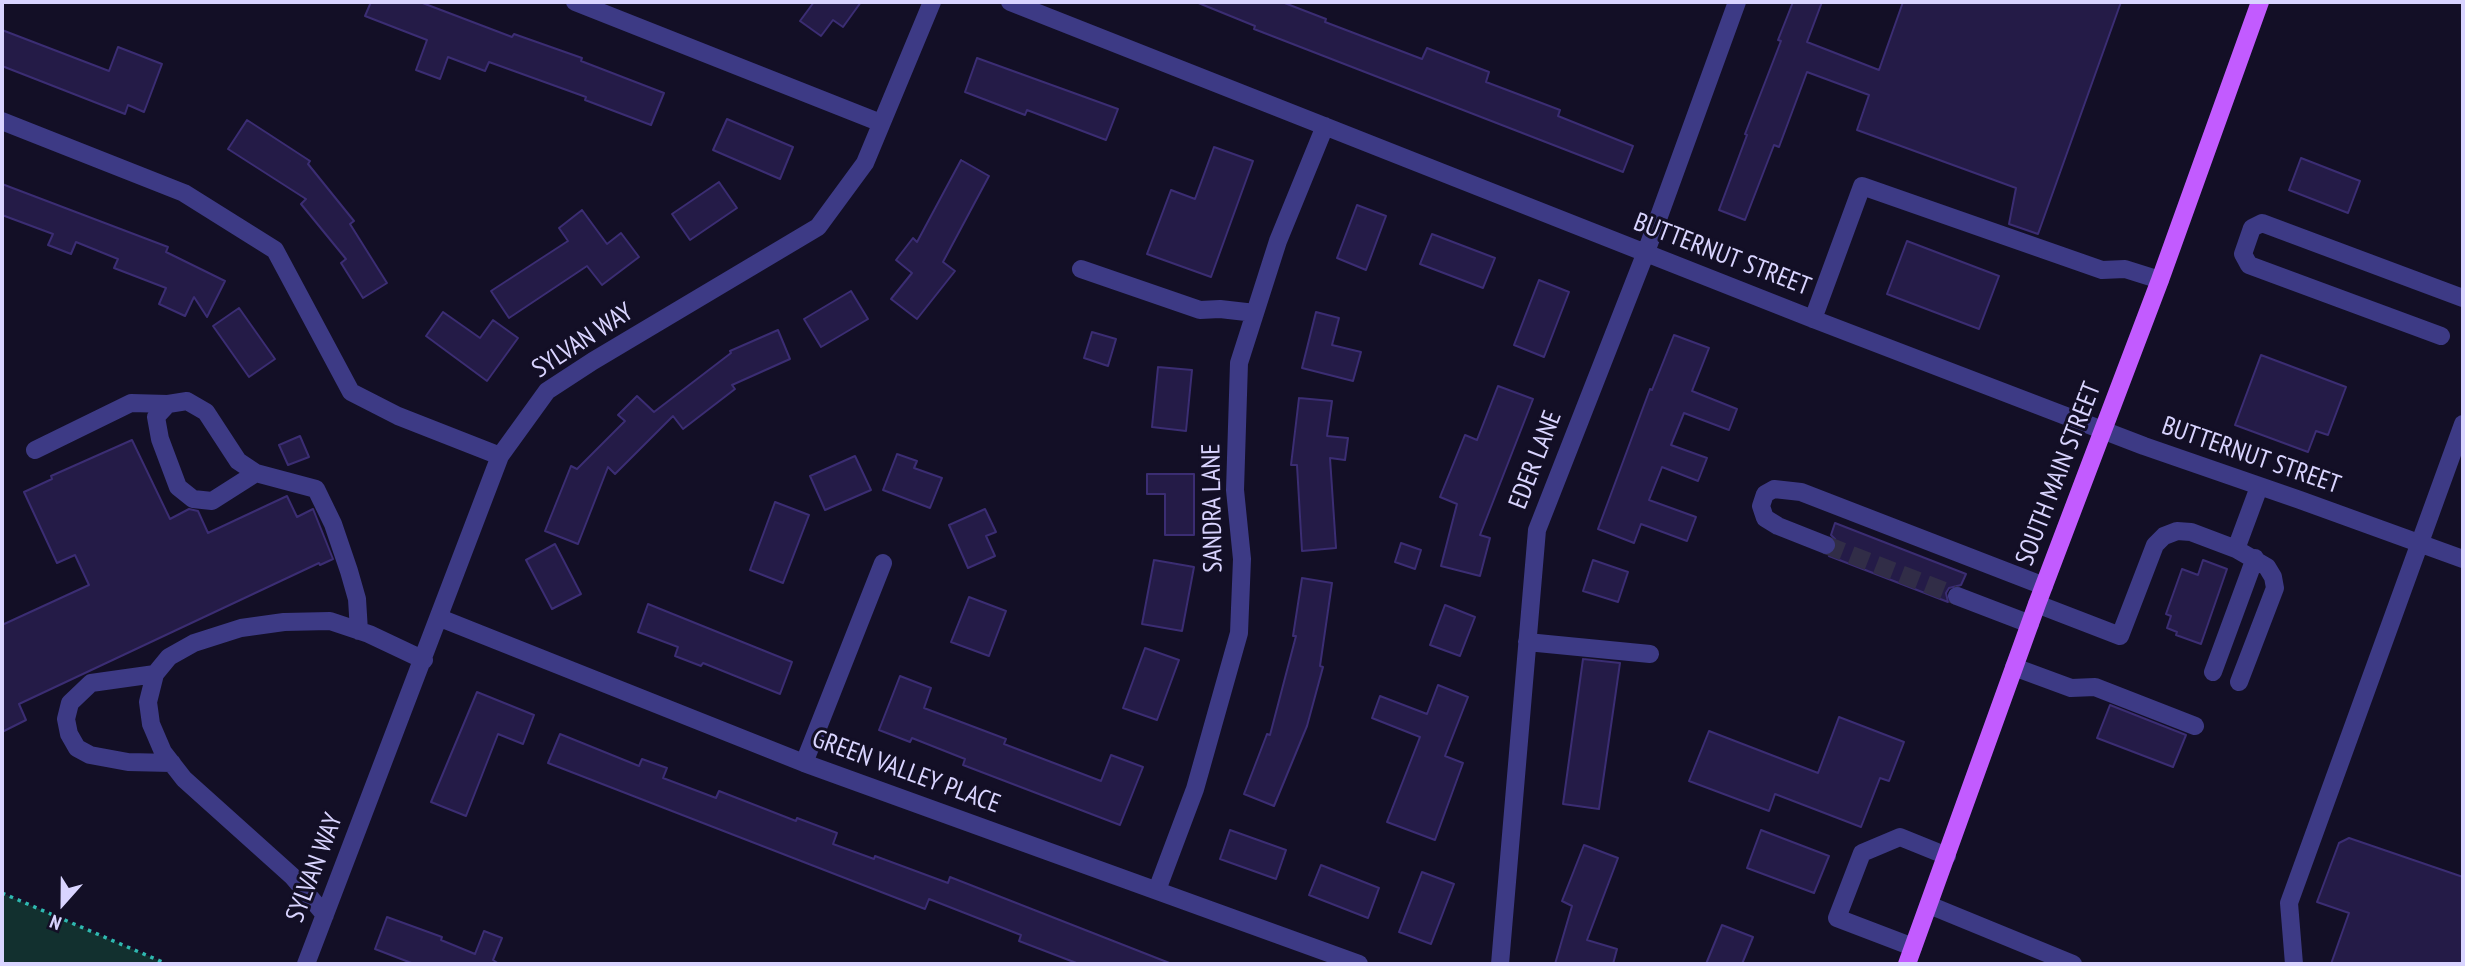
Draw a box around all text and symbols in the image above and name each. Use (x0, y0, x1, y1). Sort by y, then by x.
street label: BUTTERNUT STREET (1629, 207, 1815, 303)
street label: SYLVAN WAY (527, 297, 639, 385)
street label: SOUTH MAIN STREET (2010, 378, 2108, 570)
street label: EDER LANE (1503, 407, 1569, 513)
street label: BUTTERNUT STREET (2158, 411, 2344, 501)
street label: SANDRA LANE (1196, 443, 1230, 573)
street label: GREEN VALLEY PLACE (808, 723, 1004, 821)
street label: SYLVAN WAY (280, 809, 350, 927)
north arrow (28, 868, 98, 938)
text: N (46, 910, 65, 936)

